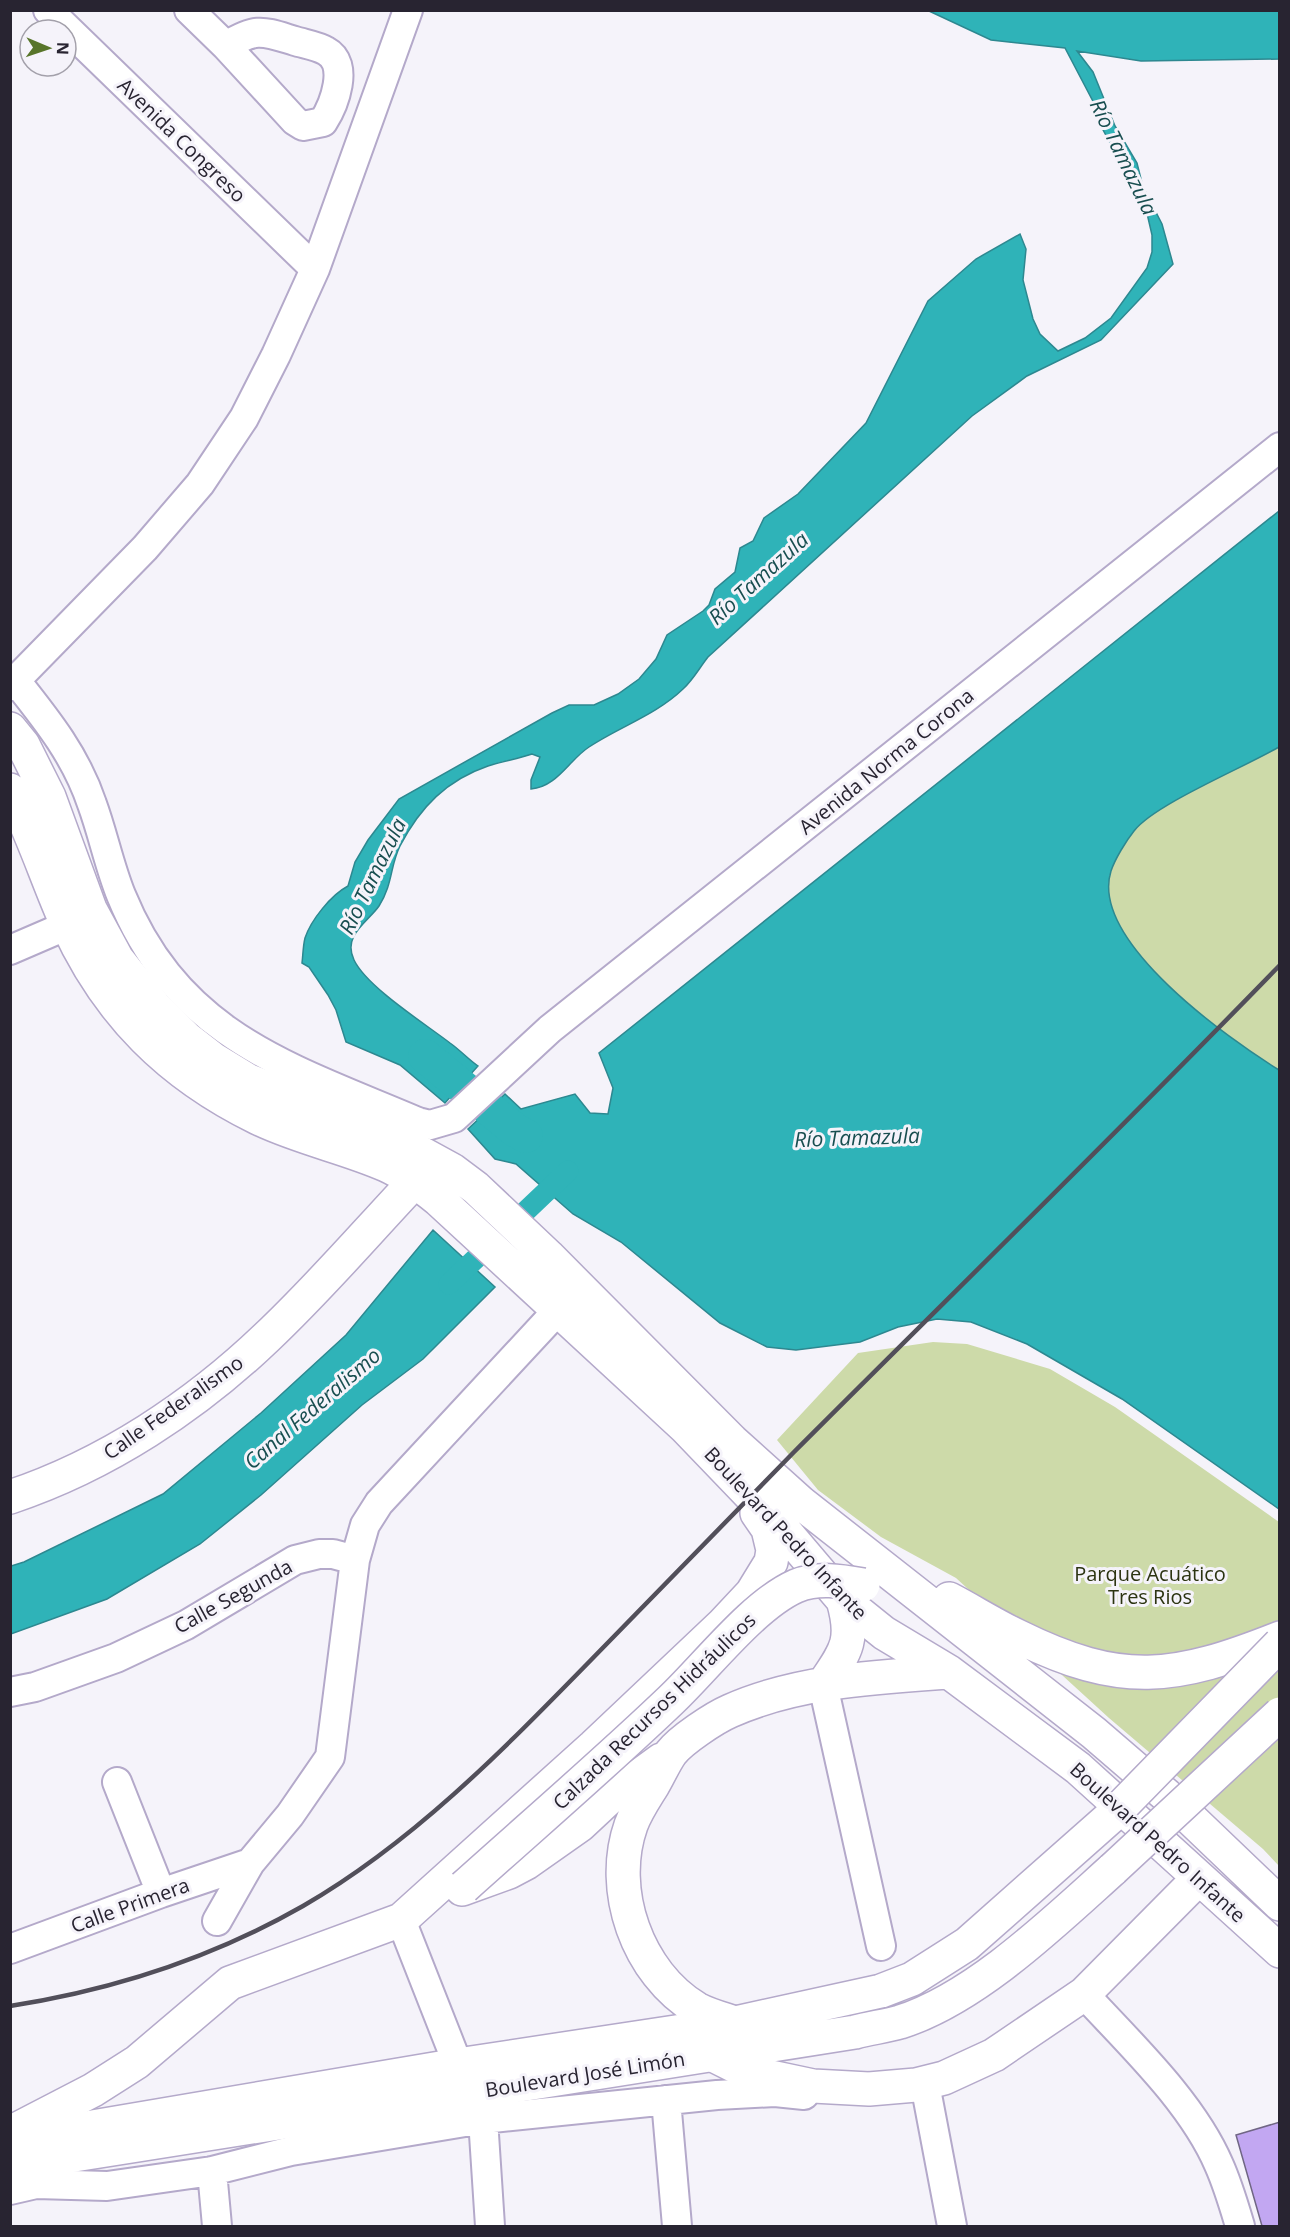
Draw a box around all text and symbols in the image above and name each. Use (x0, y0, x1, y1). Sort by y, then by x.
north arrow (18, 18, 78, 78)
text: N (52, 42, 74, 55)
street label: Avenida Congreso (112, 72, 252, 208)
water label: Río Tamazula (1084, 94, 1164, 220)
water label: Río Tamazula (702, 525, 814, 630)
street label: Avenida Norma Corona (793, 682, 979, 840)
water label: Río Tamazula (332, 813, 412, 939)
water label: Río Tamazula (794, 1121, 920, 1153)
water label: Canal Federalismo (238, 1341, 386, 1475)
street label: Calle Federalismo (98, 1349, 248, 1465)
street label: Boulevard Pedro Infante (699, 1441, 873, 1625)
street label: Calle Segunda (169, 1552, 297, 1640)
park label: Parque Acuático Tres Rios (1074, 1560, 1226, 1610)
street label: Calzada Recursos Hidráulicos (547, 1607, 761, 1815)
street label: Boulevard Pedro Infante (1064, 1756, 1252, 1928)
street label: Calle Primera (67, 1871, 193, 1939)
street label: Boulevard José Limón (483, 2045, 687, 2103)

